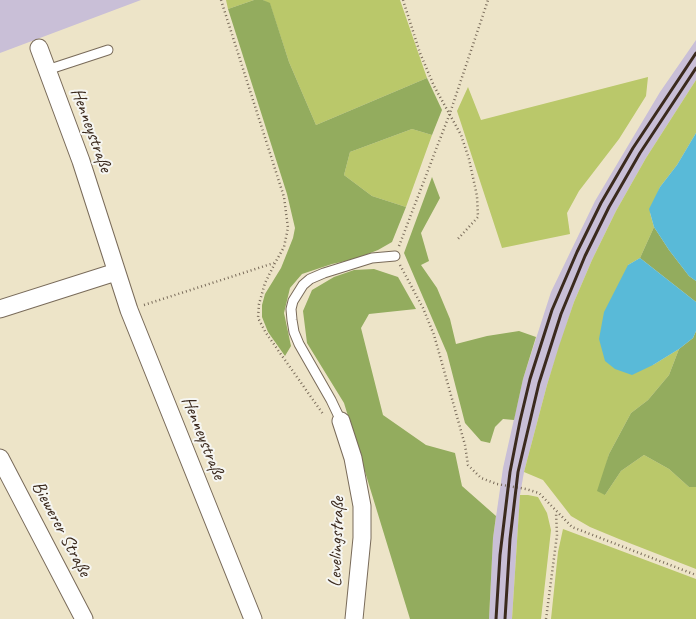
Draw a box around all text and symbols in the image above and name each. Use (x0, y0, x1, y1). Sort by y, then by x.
street label: Henneystraße (65, 85, 117, 175)
street label: Henneystraße (176, 393, 230, 483)
street label: Biewerer Straße (26, 477, 96, 581)
street label: Levelingstraße (324, 496, 350, 588)

